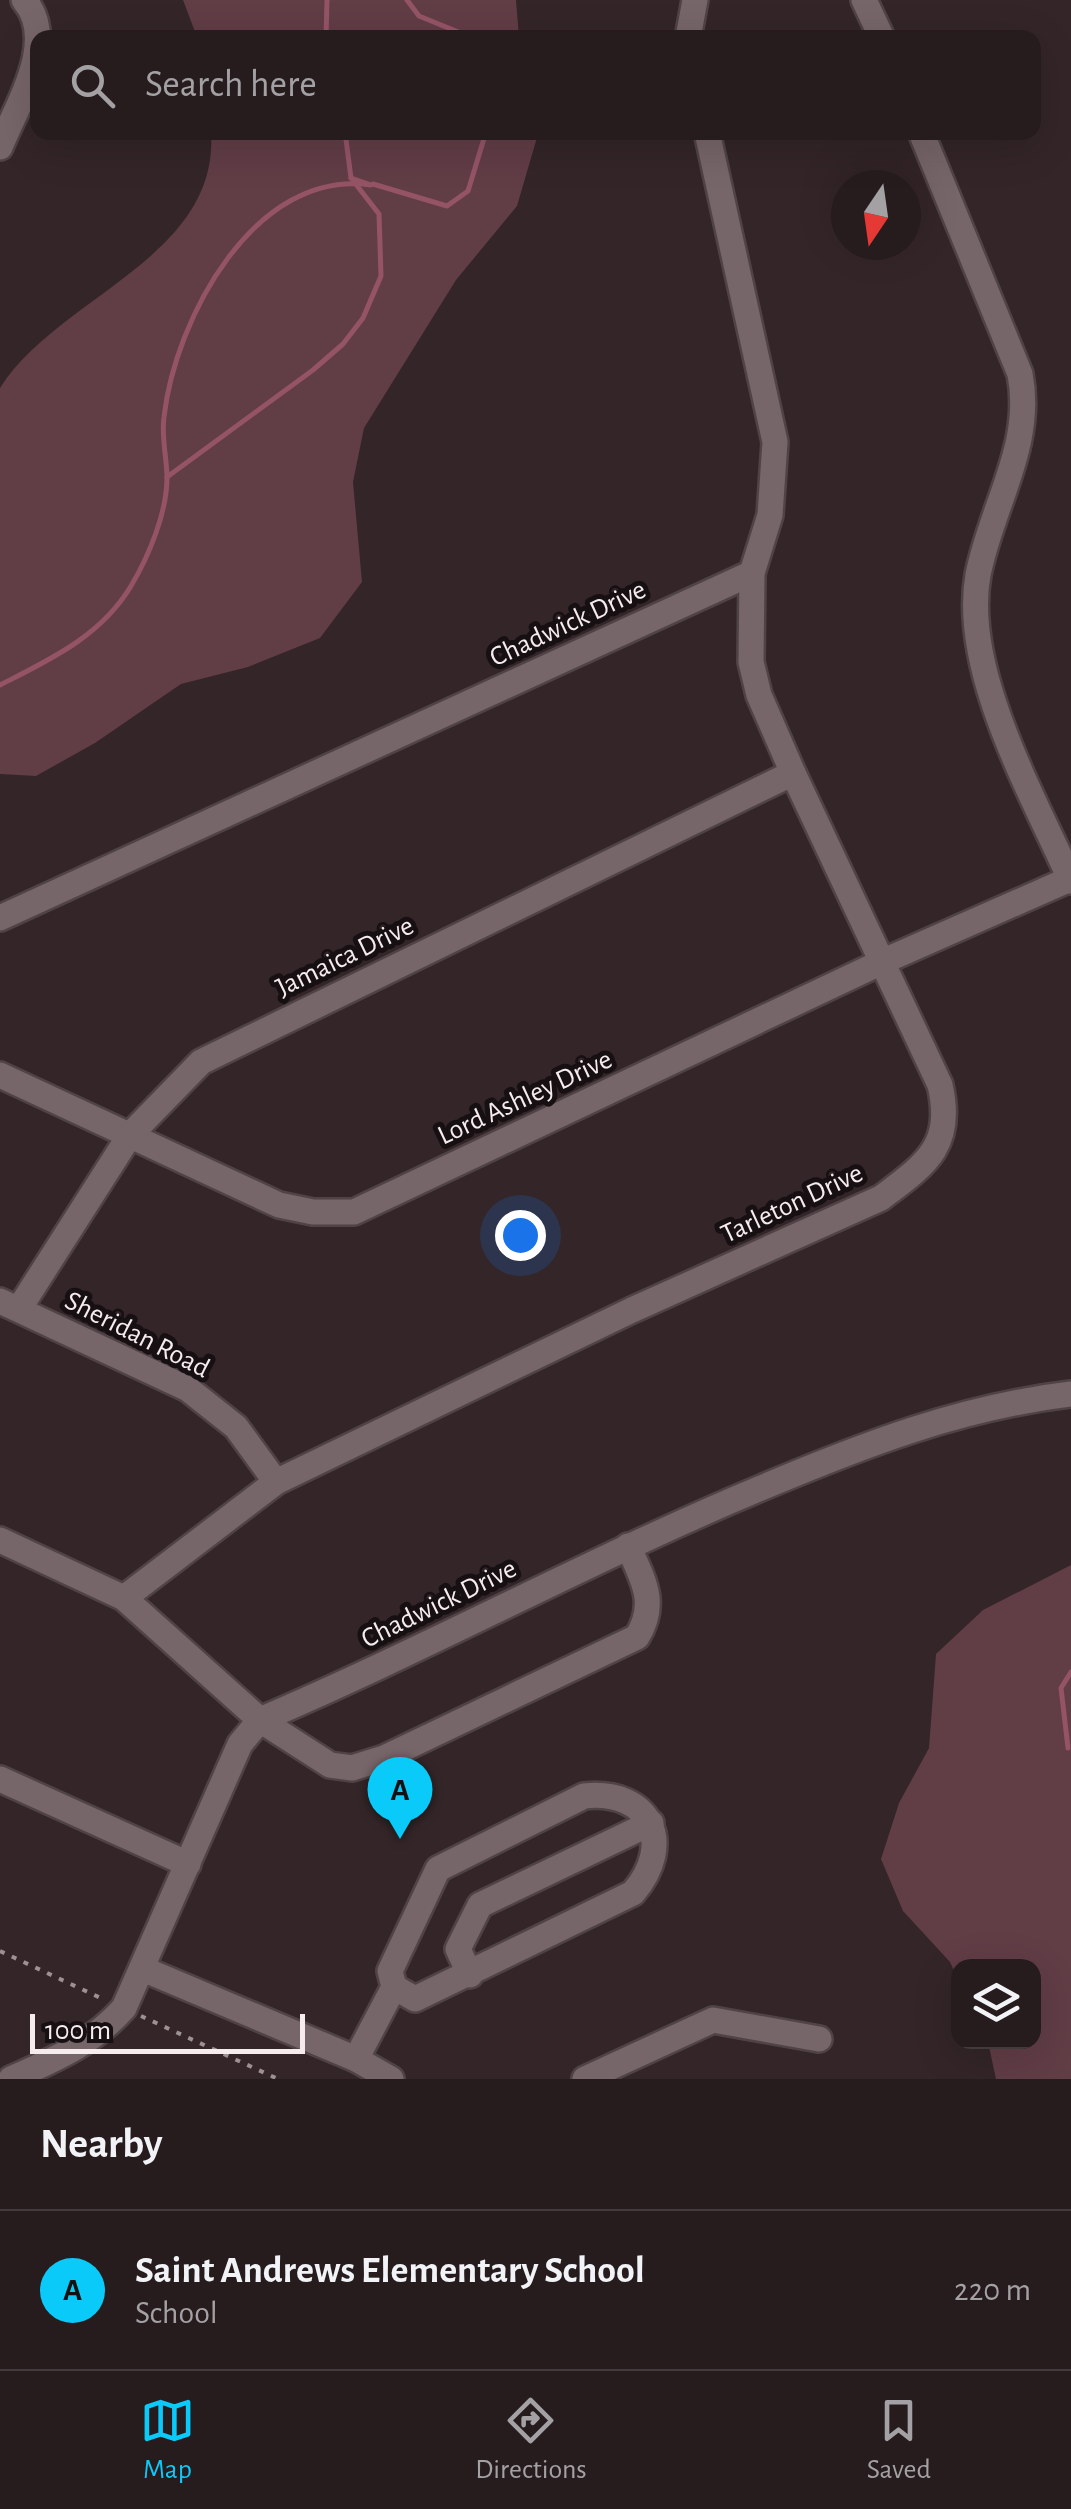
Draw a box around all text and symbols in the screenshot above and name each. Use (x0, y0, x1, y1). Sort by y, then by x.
search box (30, 30, 1041, 140)
icon: search (65, 58, 120, 113)
text: Search here (145, 66, 317, 104)
north arrow (831, 170, 921, 260)
street label: Chadwick Drive (486, 576, 650, 672)
street label: Jamaica Drive (272, 912, 418, 1002)
street label: Lord Ashley Drive (434, 1045, 616, 1151)
street label: Tarleton Drive (717, 1159, 867, 1249)
your location (495, 1210, 546, 1261)
street label: Sheridan Road (60, 1287, 214, 1383)
street label: Chadwick Drive (357, 1554, 521, 1654)
pin: A (368, 1756, 432, 1839)
map controls (951, 1959, 1041, 2049)
button: layers (951, 1959, 1041, 2049)
scale bar (30, 2009, 305, 2054)
text: 100 m (45, 2017, 111, 2045)
text: Nearby (40, 2123, 163, 2165)
text: Saint Andrews Elementary School (135, 2252, 645, 2290)
text: A (63, 2274, 82, 2306)
text: 220 m (954, 2274, 1031, 2306)
text: School (135, 2297, 218, 2329)
tab: Map (140, 2393, 195, 2487)
tab: Directions (475, 2393, 587, 2487)
tab: Saved (867, 2393, 931, 2487)

